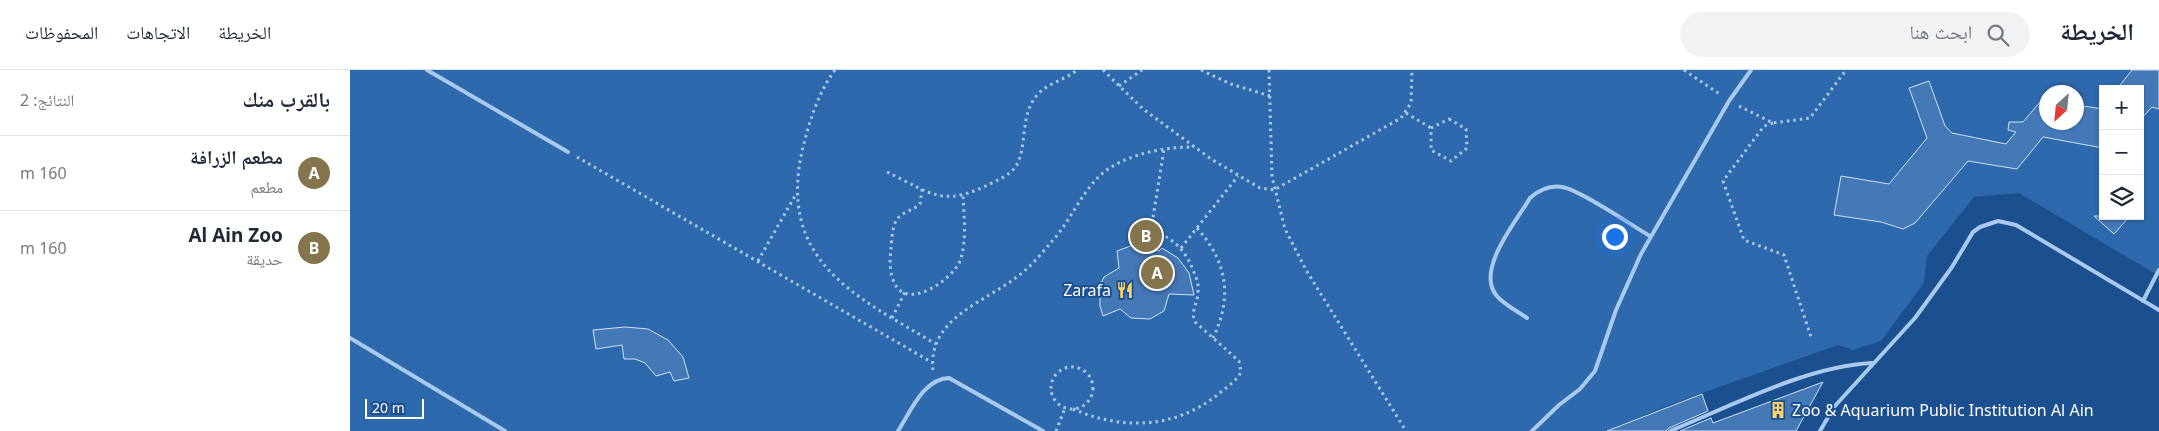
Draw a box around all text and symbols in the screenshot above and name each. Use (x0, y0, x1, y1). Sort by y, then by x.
search box (1680, 12, 2030, 57)
text: الخريطة (2060, 14, 2134, 47)
text: ابحث هنا (1909, 19, 1972, 45)
text: المحفوظات (25, 20, 98, 44)
text: الاتجاهات (126, 20, 190, 44)
text: الخريطة (218, 20, 271, 44)
icon: search (1984, 21, 2012, 49)
text: بالقرب منك (243, 85, 330, 113)
north arrow (2039, 85, 2084, 130)
map controls (2099, 85, 2144, 220)
button: + (2099, 85, 2144, 130)
text: النتائج: 2 (20, 89, 74, 111)
button: − (2099, 130, 2144, 175)
text: مطعم الزرافة (190, 144, 283, 170)
text: 160 m (20, 162, 67, 184)
text: A (308, 162, 320, 184)
button: layers (2099, 175, 2144, 220)
text: مطعم (251, 176, 283, 198)
pin: B (1130, 217, 1162, 255)
text: Al Ain Zoo (188, 222, 283, 248)
your location (1602, 224, 1628, 250)
text: 160 m (20, 237, 67, 259)
text: B (309, 237, 319, 259)
text: حديقة (246, 248, 283, 270)
pin: A (1141, 254, 1173, 292)
place label: Zarafa (1063, 279, 1111, 301)
restaurant icon: Zarafa (1115, 280, 1135, 300)
scale bar (365, 396, 424, 419)
text: 20 m (372, 398, 405, 417)
place label: Zoo & Aquarium Public Institution Al Ain (1792, 399, 2094, 421)
building icon: Zoo & Aquarium Public Institution Al Ain (1768, 400, 1788, 420)

